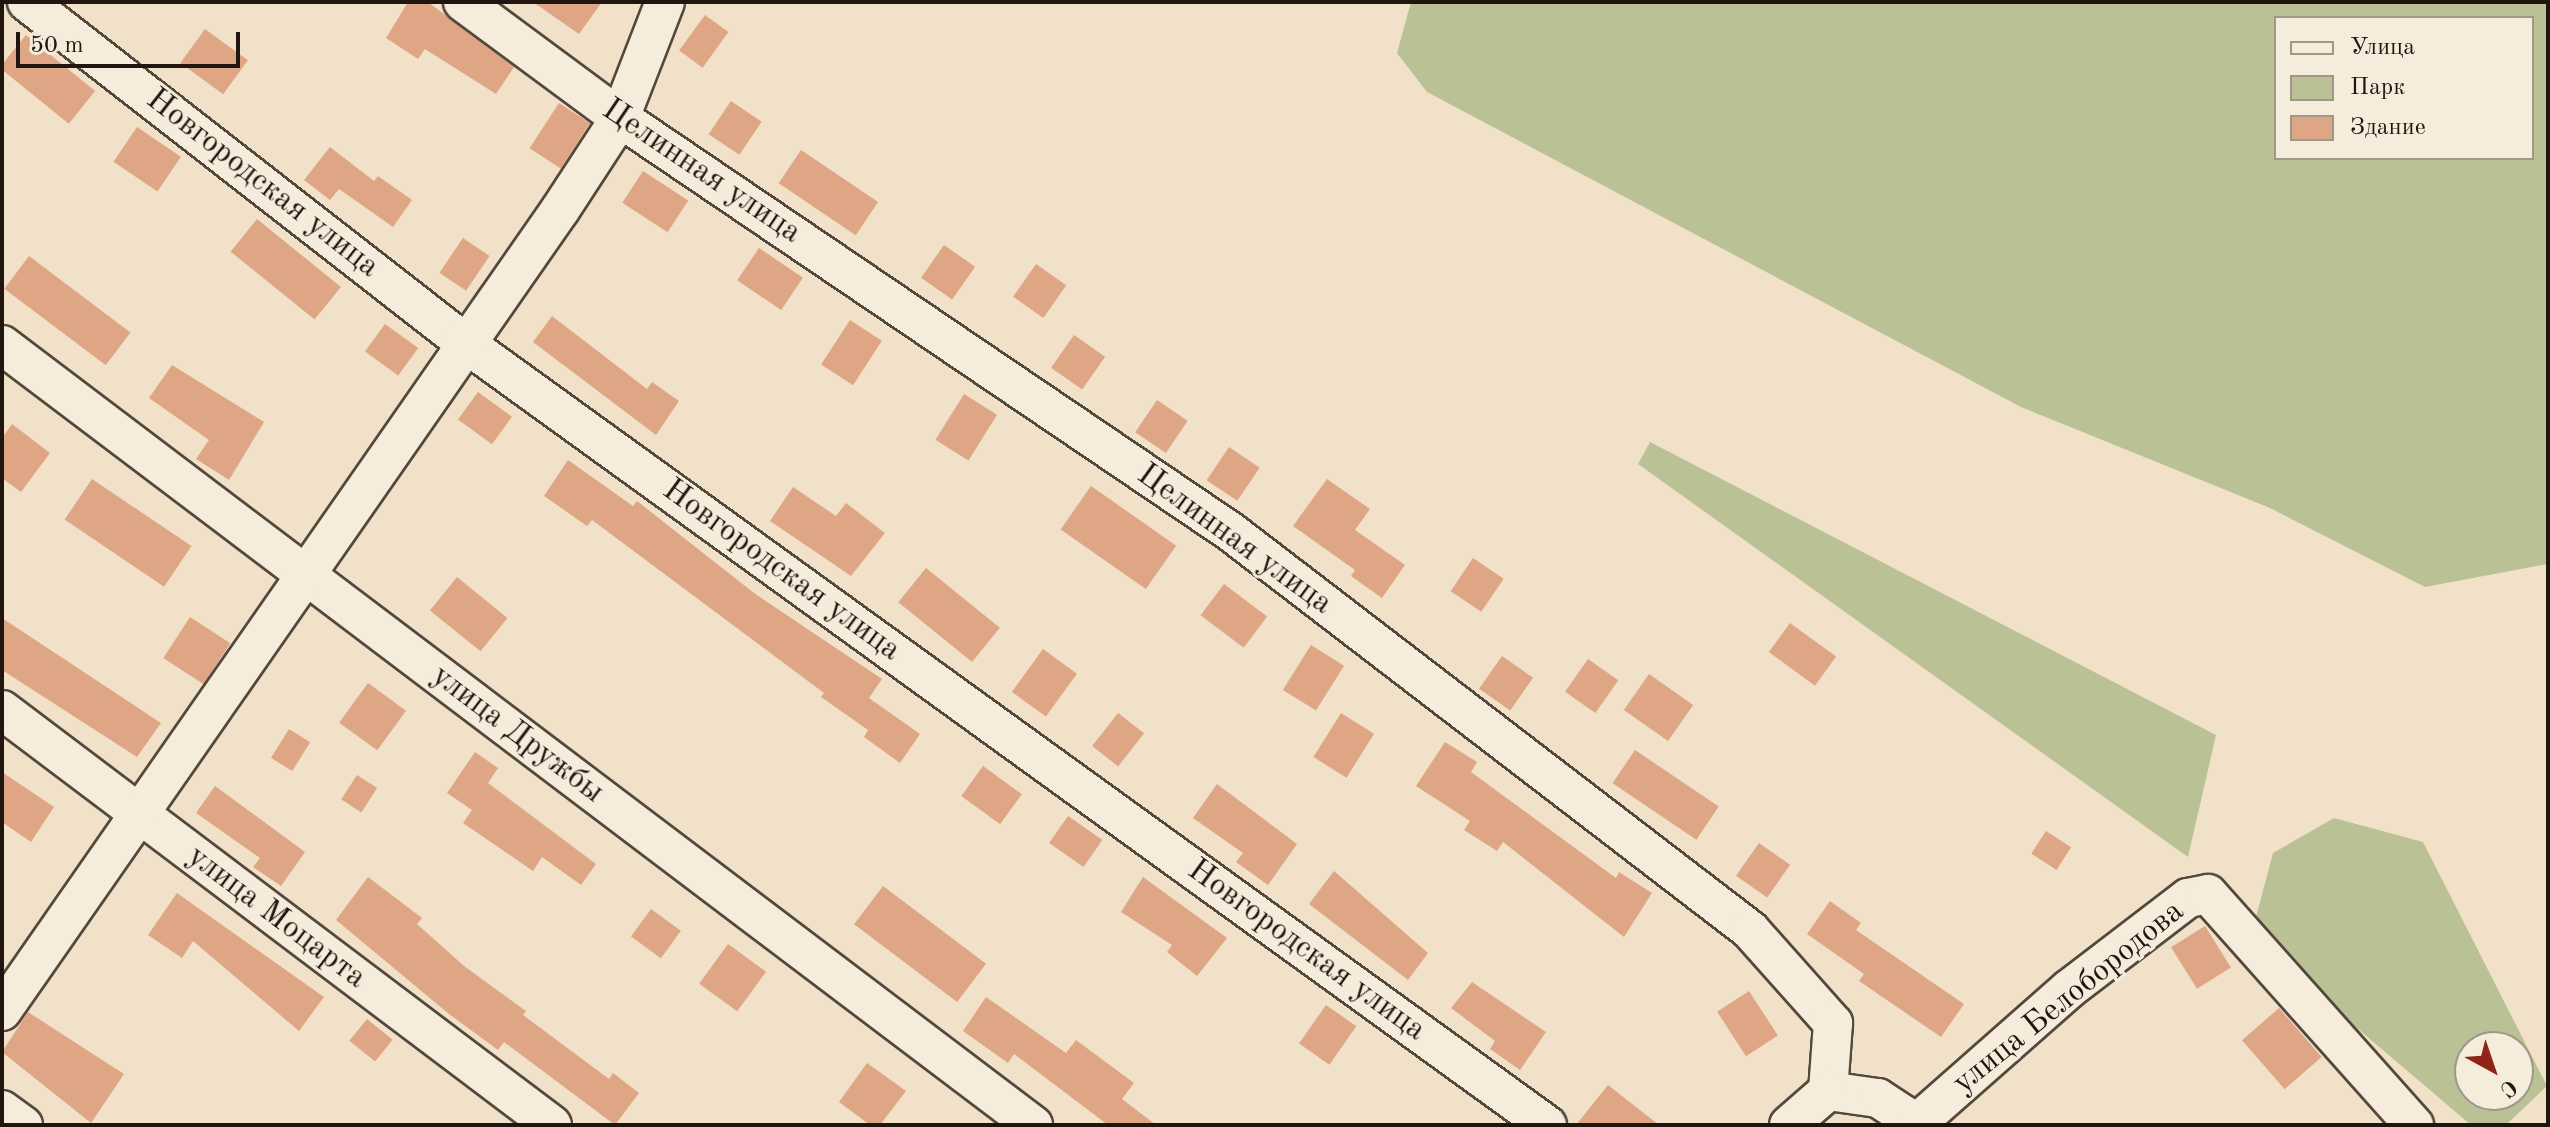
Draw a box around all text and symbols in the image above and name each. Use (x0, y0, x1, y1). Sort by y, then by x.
scale bar (20, 16, 244, 66)
legend (2274, 16, 2534, 160)
text: 50 m (30, 34, 84, 58)
text: Улица (2350, 36, 2415, 60)
text: Парк (2350, 76, 2405, 100)
street label: Новгородская улица (138, 81, 386, 287)
street label: Целинная улица (594, 91, 808, 253)
text: Здание (2350, 116, 2426, 140)
street label: Целинная улица (1129, 456, 1339, 624)
street label: Новгородская улица (654, 472, 908, 670)
street label: улица Дружбы (423, 658, 611, 812)
street label: улица Моцарта (179, 838, 373, 998)
street label: Новгородская улица (1179, 852, 1433, 1050)
street label: улица Белобородова (1946, 893, 2192, 1103)
north arrow (2454, 1031, 2534, 1111)
text: С (2496, 1075, 2521, 1101)

